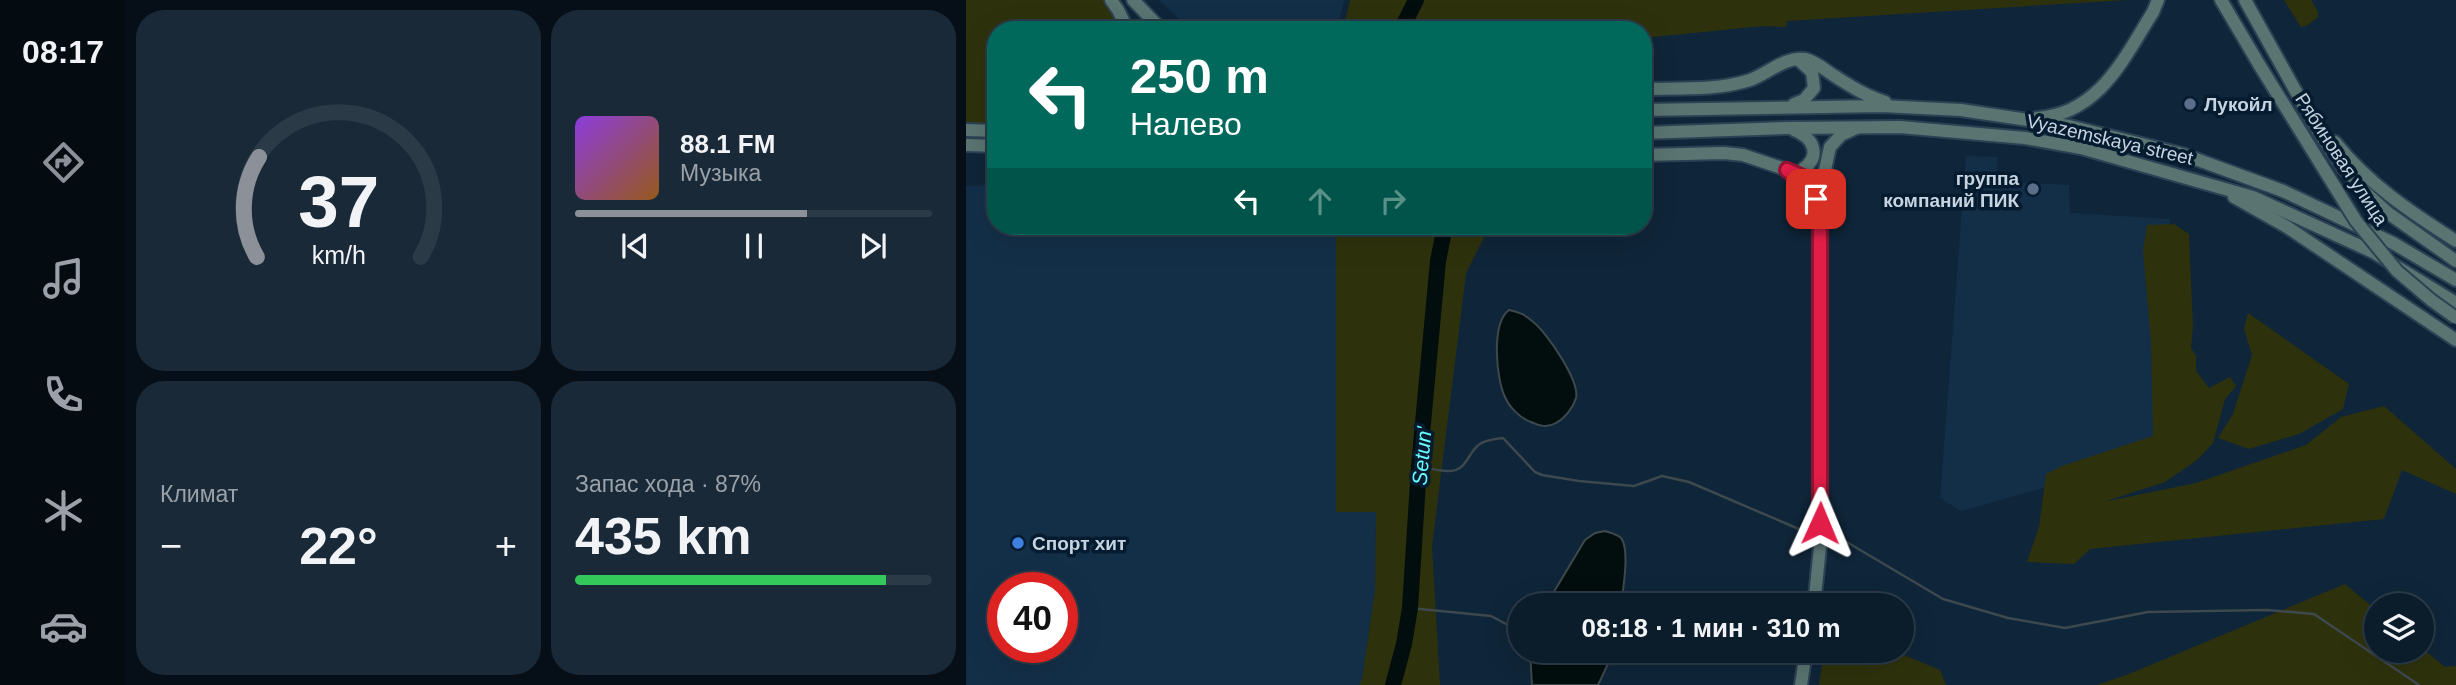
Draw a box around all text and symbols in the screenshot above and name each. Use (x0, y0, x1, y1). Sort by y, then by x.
text: 08:17 (22, 34, 104, 70)
icon: left (1015, 49, 1106, 140)
text: 250 m (1130, 49, 1269, 103)
street label: Рябиновая улица (2291, 89, 2392, 230)
place label: Лукойл (2204, 94, 2273, 115)
marker: Лукойл (2182, 96, 2198, 112)
text: Налево (1130, 106, 1242, 142)
street label: Vyazemskaya street (2025, 110, 2196, 169)
text: 88.1 FM (680, 129, 775, 159)
icon: directions (39, 138, 88, 187)
text: Музыка (680, 160, 761, 186)
text: 37 (298, 161, 379, 242)
place label: группа компаний ПИК (1883, 168, 2019, 211)
pin (1786, 169, 1846, 229)
icon: arrive (1797, 180, 1835, 218)
marker: группа компаний ПИК (2025, 181, 2041, 197)
icon: left (1228, 182, 1266, 220)
icon: ahead (1301, 182, 1339, 220)
icon: right (1374, 182, 1412, 220)
icon: previous (616, 227, 654, 265)
icon: pause (735, 227, 773, 265)
icon: next (854, 227, 892, 265)
text: km/h (311, 241, 366, 269)
icon: music (39, 254, 88, 303)
icon: phone (39, 370, 88, 419)
water label: Setun' (1407, 425, 1436, 486)
text: Запас хода · 87% (575, 471, 761, 497)
text: Климат (160, 481, 238, 507)
icon: climate (39, 486, 88, 535)
position arrow (1783, 486, 1857, 560)
text: 435 km (575, 507, 751, 565)
text: 22° (299, 517, 378, 575)
text: − (160, 525, 182, 567)
text: + (495, 525, 517, 567)
place label: Спорт хит (1032, 533, 1126, 554)
marker: Спорт хит (1010, 535, 1026, 551)
speed limit sign: 40 (987, 572, 1078, 663)
map controls (2364, 593, 2434, 663)
button: layers (2364, 593, 2434, 663)
icon: car (39, 602, 88, 651)
text: 08:18 · 1 мин · 310 m (1581, 613, 1841, 643)

